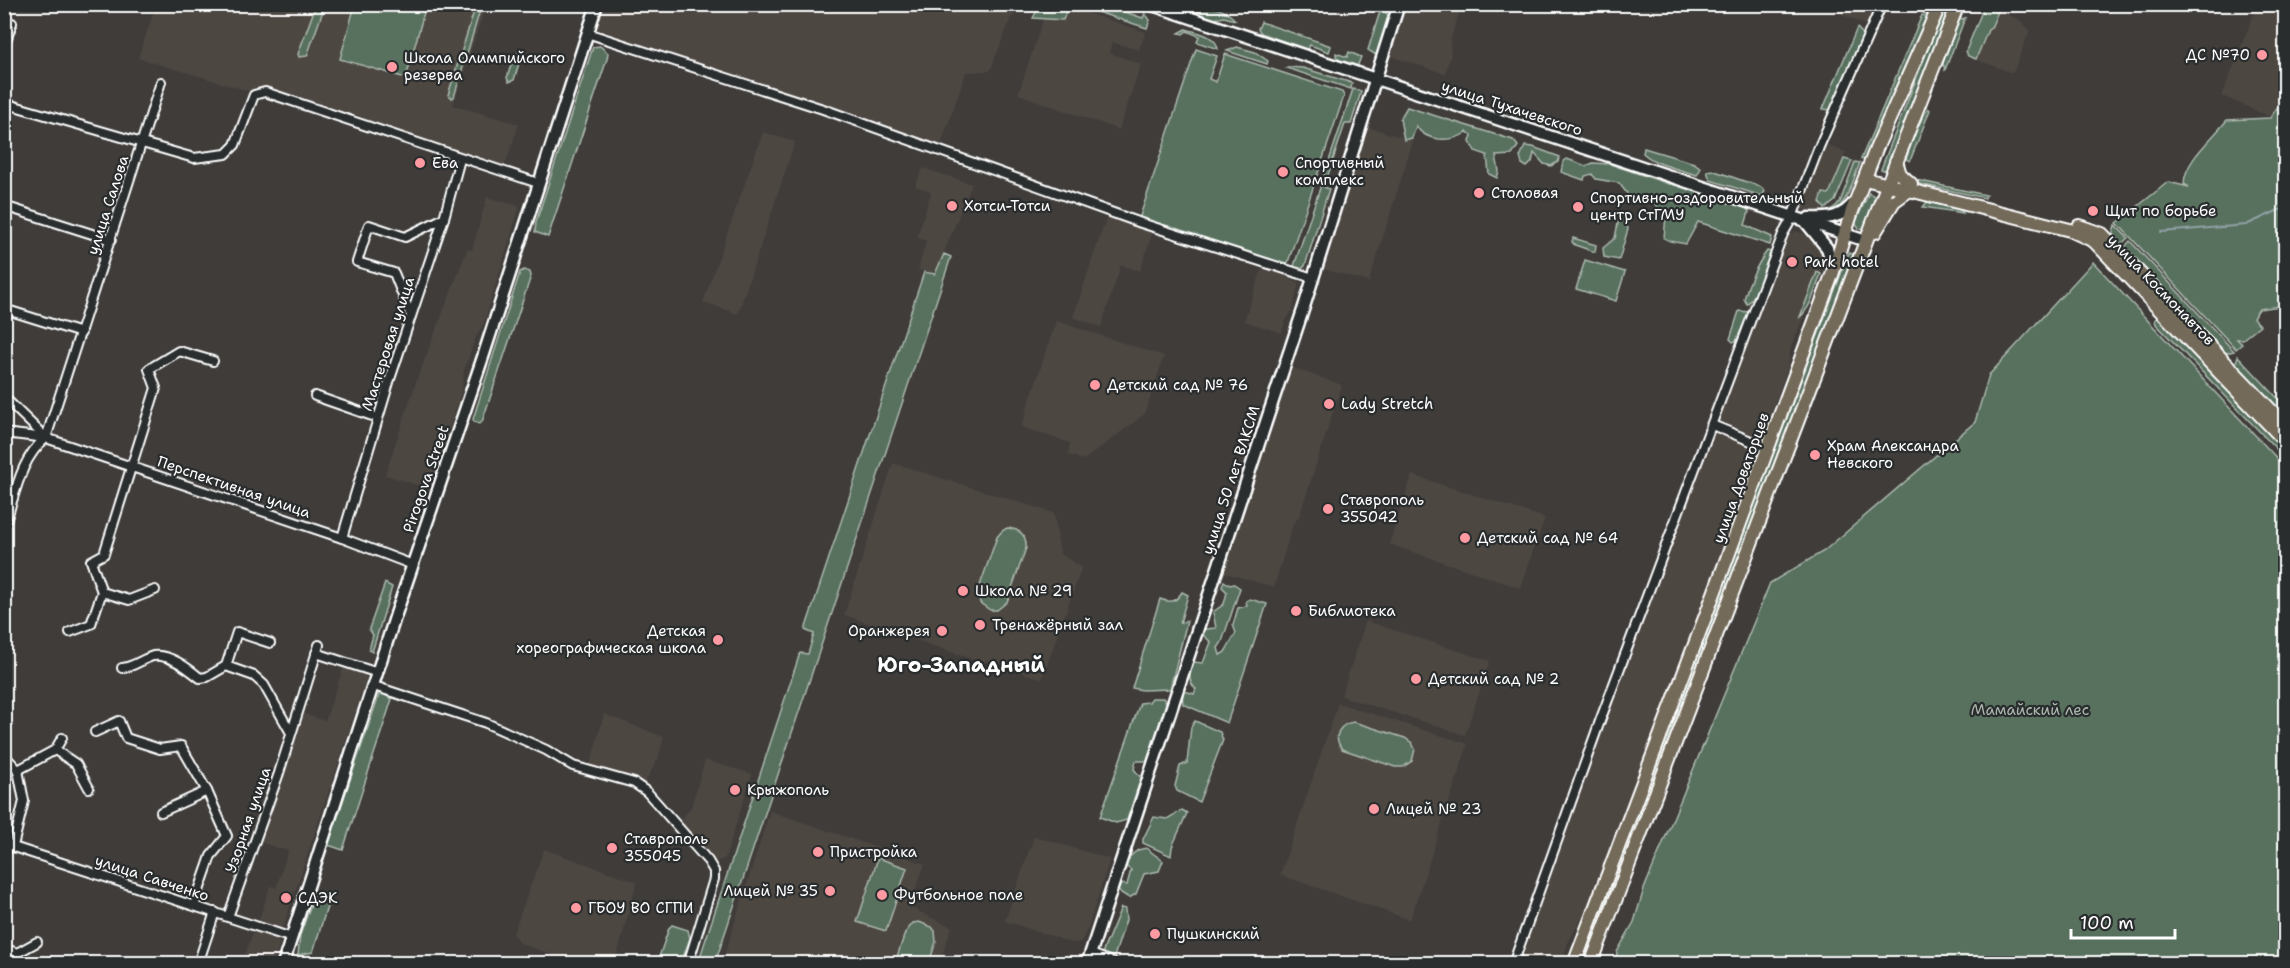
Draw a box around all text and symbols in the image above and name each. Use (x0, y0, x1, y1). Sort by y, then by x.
place label: ДС №70 (2186, 45, 2250, 65)
place label: Школа Олимпийского резерва (404, 48, 565, 85)
marker: ДС №70 (2255, 48, 2269, 62)
marker: Школа Олимпийского резерва (385, 60, 399, 74)
street label: улица Тухачевского (1439, 76, 1585, 140)
street label: улица Салова (83, 152, 134, 257)
place label: Ева (432, 153, 459, 173)
place label: Спортивный комплекс (1295, 153, 1384, 190)
marker: Ева (413, 156, 427, 170)
marker: Спортивный комплекс (1276, 165, 1290, 179)
place label: Столовая (1491, 183, 1558, 203)
marker: Столовая (1472, 186, 1486, 200)
place label: Спортивно-оздоровительный центр СтГМУ (1590, 188, 1804, 225)
place label: Хотси-Тотси (964, 196, 1051, 216)
marker: Хотси-Тотси (945, 199, 959, 213)
marker: Спортивно-оздоровительный центр СтГМУ (1571, 200, 1585, 214)
place label: Щит по борьбе (2105, 201, 2217, 221)
marker: Щит по борьбе (2086, 204, 2100, 218)
street label: улица Космонавтов (2103, 230, 2219, 350)
place label: Park hotel (1804, 252, 1879, 272)
marker: Park hotel (1785, 255, 1799, 269)
street label: Мастеровая улица (357, 274, 419, 414)
place label: Детский сад № 76 (1107, 375, 1248, 395)
marker: Детский сад № 76 (1088, 378, 1102, 392)
place label: Lady Stretch (1341, 394, 1433, 414)
marker: Lady Stretch (1322, 397, 1336, 411)
street label: улица 50 лет ВЛКСМ (1197, 403, 1265, 557)
street label: улица Доваторцев (1708, 410, 1774, 546)
street label: Pirogova Street (398, 423, 454, 535)
place label: Храм Александра Невского (1827, 436, 1959, 473)
marker: Храм Александра Невского (1808, 448, 1822, 462)
street label: Перспективная улица (155, 451, 314, 523)
place label: Ставрополь 355042 (1340, 490, 1424, 527)
marker: Ставрополь 355042 (1321, 502, 1335, 516)
place label: Детский сад № 64 (1477, 528, 1618, 548)
marker: Детский сад № 64 (1458, 531, 1472, 545)
place label: Школа № 29 (975, 581, 1072, 601)
marker: Школа № 29 (956, 584, 970, 598)
place label: Библиотека (1308, 601, 1396, 621)
marker: Библиотека (1289, 604, 1303, 618)
place label: Тренажёрный зал (992, 615, 1124, 635)
marker: Тренажёрный зал (973, 618, 987, 632)
place label: Детская хореографическая школа (517, 621, 707, 658)
place label: Оранжерея (848, 621, 930, 641)
marker: Оранжерея (935, 624, 949, 638)
marker: Детская хореографическая школа (711, 633, 725, 647)
district label: Юго-Западный (877, 651, 1045, 679)
place label: Детский сад № 2 (1428, 669, 1559, 689)
marker: Детский сад № 2 (1409, 672, 1423, 686)
park label: Мамайский лес (1971, 700, 2089, 720)
street label: Узорная улица (221, 764, 276, 876)
place label: Крыжополь (747, 780, 829, 800)
marker: Крыжополь (728, 783, 742, 797)
place label: Лицей № 23 (1386, 799, 1482, 819)
marker: Лицей № 23 (1367, 802, 1381, 816)
place label: Ставрополь 355045 (624, 829, 708, 866)
marker: Ставрополь 355045 (605, 841, 619, 855)
place label: Пристройка (830, 842, 918, 862)
marker: Пристройка (811, 845, 825, 859)
street label: улица Савченко (93, 850, 211, 906)
place label: Лицей № 35 (723, 881, 818, 901)
marker: Лицей № 35 (823, 884, 837, 898)
place label: Футбольное поле (894, 885, 1023, 905)
place label: СДЭК (298, 888, 338, 908)
marker: Футбольное поле (875, 888, 889, 902)
marker: СДЭК (279, 891, 293, 905)
place label: ГБОУ ВО СГПИ (588, 898, 693, 918)
marker: ГБОУ ВО СГПИ (569, 901, 583, 915)
scale bar (2071, 902, 2174, 940)
text: 100 m (2080, 911, 2134, 935)
place label: Пушкинский (1167, 924, 1260, 944)
marker: Пушкинский (1148, 927, 1162, 941)

